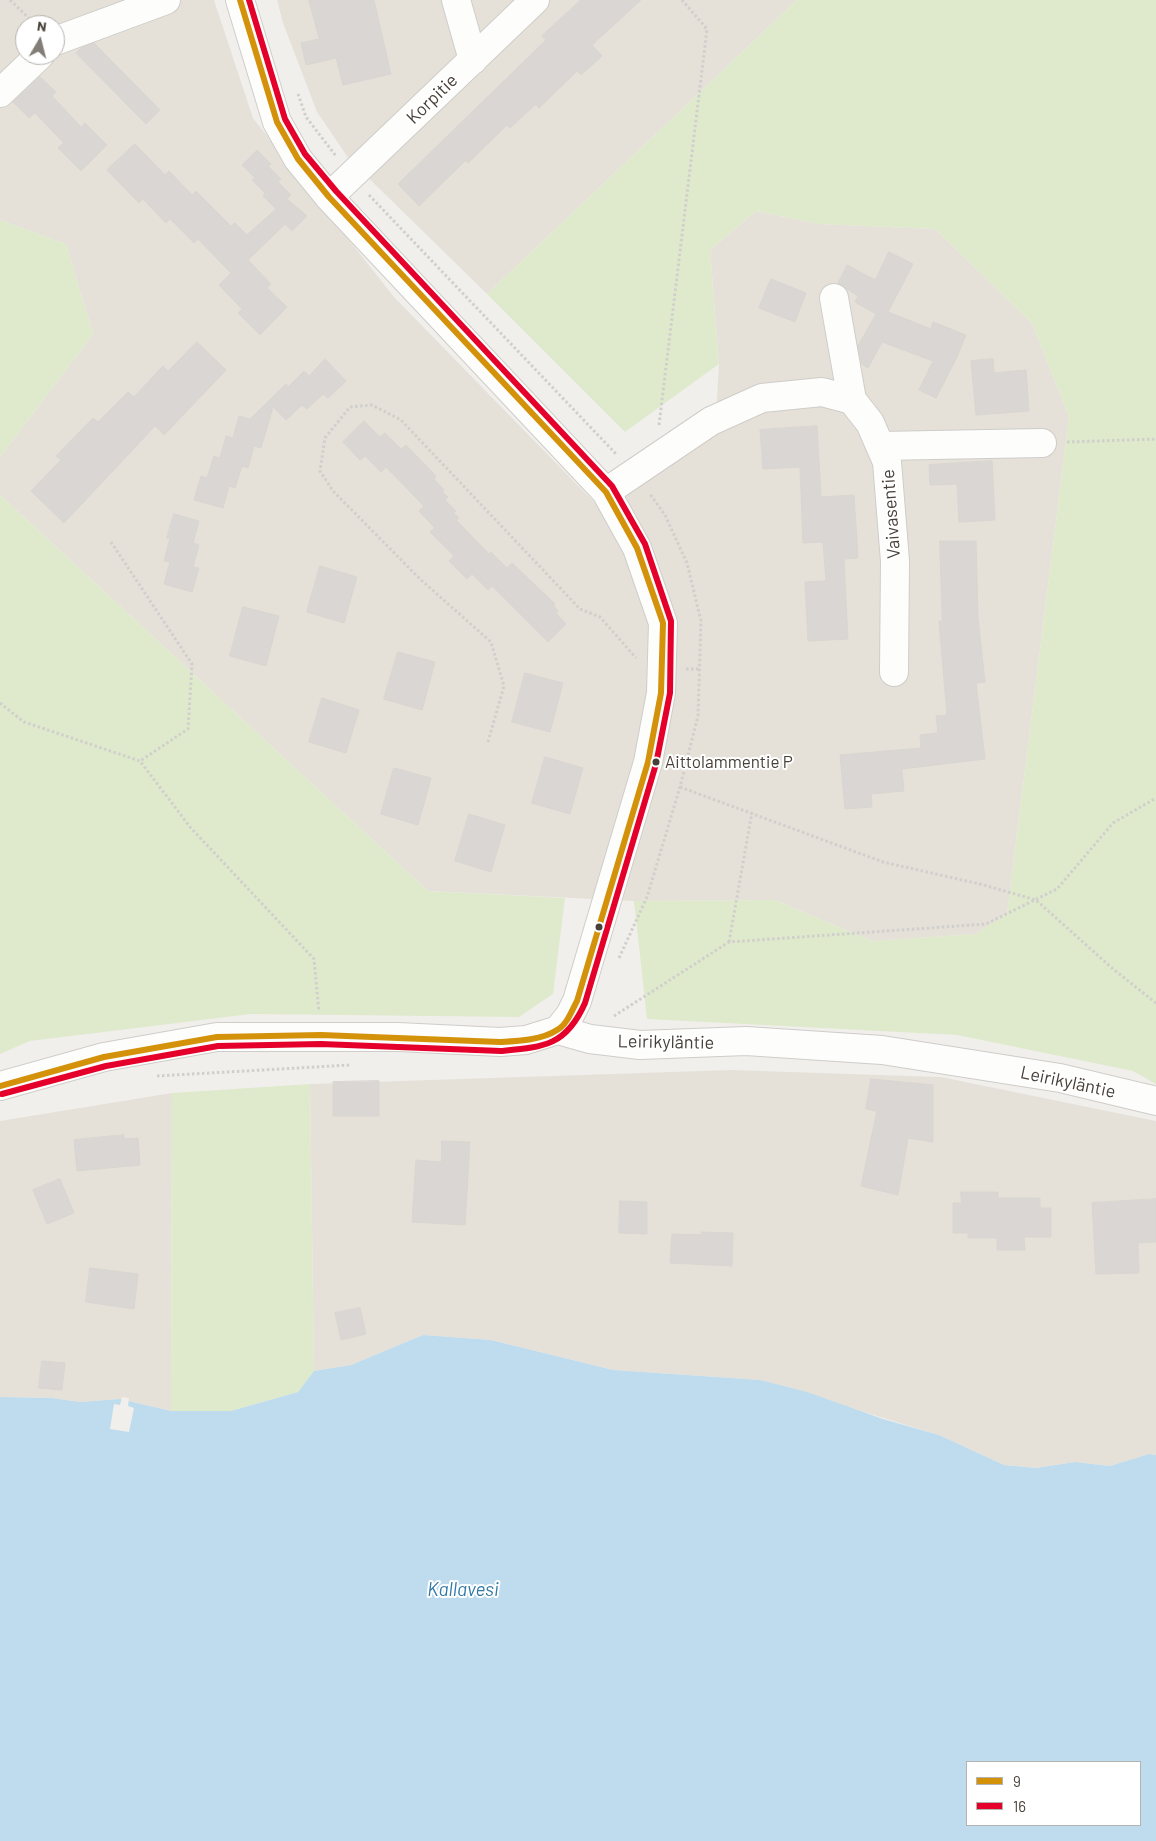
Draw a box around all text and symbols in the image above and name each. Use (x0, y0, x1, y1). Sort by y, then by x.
north arrow (15, 15, 65, 65)
text: N (36, 17, 48, 35)
street label: Korpitie (402, 70, 462, 128)
street label: Vaivasentie (877, 468, 905, 560)
place label: Aittolammentie P (665, 752, 793, 772)
marker: Aittolammentie P (651, 757, 661, 767)
unlabelled marker (594, 922, 604, 932)
street label: Leirikyläntie (617, 1030, 715, 1054)
street label: Leirikyläntie (1018, 1061, 1118, 1103)
water label: Kallavesi (427, 1579, 499, 1601)
legend (966, 1761, 1141, 1826)
text: 9 (1013, 1772, 1021, 1790)
text: 16 (1013, 1797, 1026, 1815)

